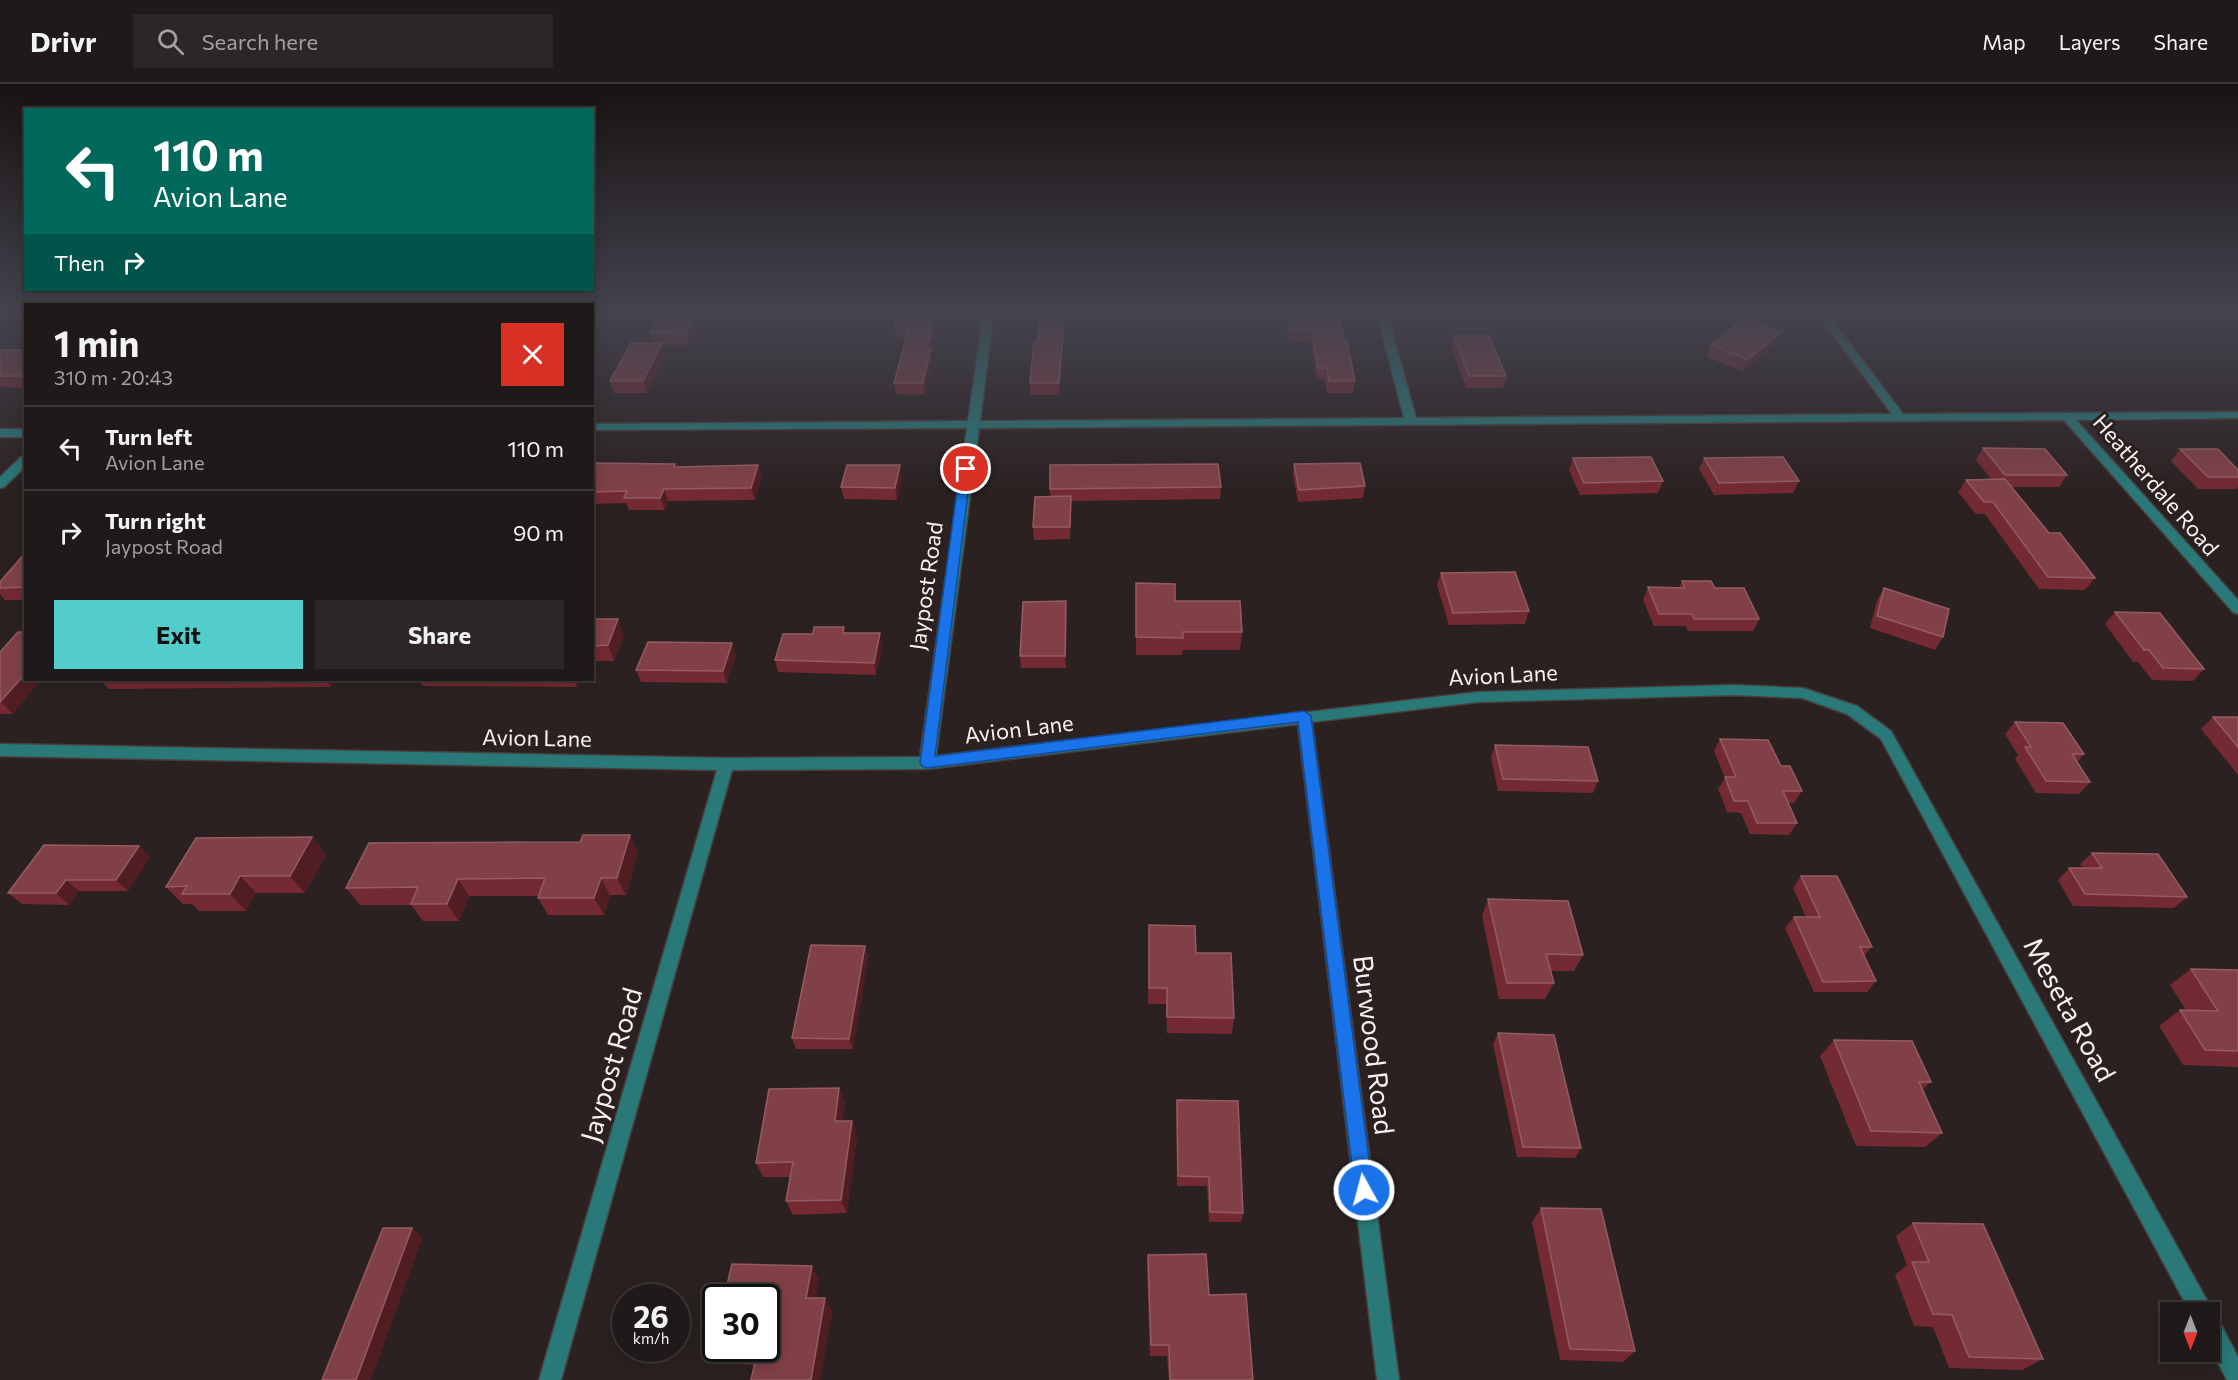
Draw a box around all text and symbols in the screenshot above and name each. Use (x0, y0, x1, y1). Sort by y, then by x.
search box (133, 14, 553, 68)
text: Drivr (30, 24, 97, 58)
icon: search (154, 25, 187, 58)
text: Search here (202, 28, 318, 55)
text: Map (1982, 29, 2026, 54)
text: Layers (2059, 29, 2121, 54)
text: Share (2154, 29, 2208, 54)
text: 110 m (153, 128, 264, 180)
icon: left (54, 132, 132, 210)
text: Avion Lane (153, 180, 287, 213)
icon: right (117, 246, 150, 279)
text: Then (54, 249, 105, 276)
text: 1 min (54, 320, 139, 364)
button: close (501, 323, 564, 386)
text: 310 m · 20:43 (54, 365, 173, 389)
street label: Heatherdale Road (2088, 409, 2225, 561)
text: Turn left (105, 423, 192, 450)
icon: left (54, 432, 87, 465)
text: 110 m (507, 435, 564, 462)
pin (940, 443, 991, 494)
text: Avion Lane (105, 450, 205, 474)
icon: arrive (949, 452, 982, 485)
text: Turn right (105, 507, 206, 534)
icon: right (54, 516, 87, 549)
text: 90 m (513, 519, 564, 546)
street label: Jaypost Road (903, 520, 948, 652)
text: Jaypost Road (105, 534, 223, 558)
button: Exit (54, 600, 303, 669)
button: Share (315, 600, 564, 669)
street label: Avion Lane (1448, 658, 1558, 691)
street label: Avion Lane (963, 708, 1075, 749)
street label: Avion Lane (482, 723, 592, 752)
street label: Meseta Road (2017, 931, 2123, 1087)
street label: Burwood Road (1347, 953, 1402, 1136)
street label: Jaypost Road (573, 984, 648, 1146)
position arrow (1332, 1158, 1396, 1222)
speed limit sign: 30 (702, 1284, 780, 1362)
text: 26 (633, 1297, 669, 1334)
north arrow (2160, 1302, 2220, 1362)
map controls (2160, 1302, 2220, 1362)
text: km/h (633, 1329, 669, 1347)

